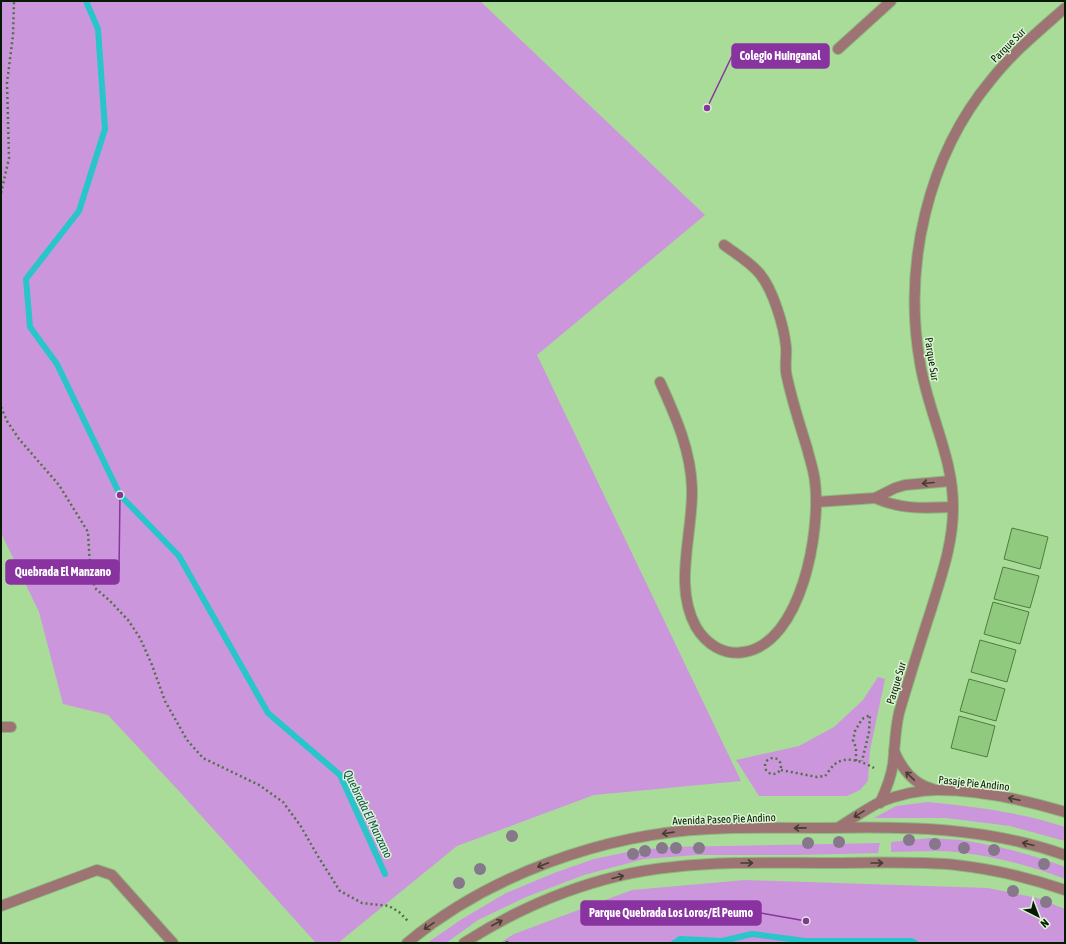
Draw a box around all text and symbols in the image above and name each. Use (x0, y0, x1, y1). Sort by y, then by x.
street label: Parque Sur (988, 25, 1028, 65)
callout: Colegio Huinganal (732, 44, 829, 68)
text: Colegio Huinganal (739, 49, 821, 63)
street label: Parque Sur (923, 336, 941, 382)
one-way arrow (922, 479, 935, 487)
callout: Quebrada El Manzano (6, 560, 119, 584)
text: Quebrada El Manzano (15, 565, 112, 579)
street label: Parque Sur (884, 660, 908, 706)
water label: Quebrada El Manzano (341, 768, 396, 861)
one-way arrow (905, 771, 915, 781)
street label: Pasaje Pie Andino (938, 773, 1010, 793)
one-way arrow (1008, 795, 1021, 803)
street label: Avenida Paseo Pie Andino (672, 811, 776, 827)
one-way arrow (853, 811, 865, 819)
one-way arrow (794, 824, 807, 832)
one-way arrow (662, 829, 675, 837)
one-way arrow (1021, 839, 1034, 847)
one-way arrow (740, 859, 753, 867)
one-way arrow (870, 859, 883, 866)
one-way arrow (537, 862, 549, 870)
one-way arrow (612, 872, 625, 880)
north arrow (1018, 896, 1058, 936)
callout: Parque Quebrada Los Loros/El Peumo (581, 901, 761, 925)
text: Parque Quebrada Los Loros/El Peumo (589, 906, 753, 920)
text: N (1038, 917, 1051, 930)
one-way arrow (491, 919, 503, 926)
one-way arrow (423, 922, 434, 931)

